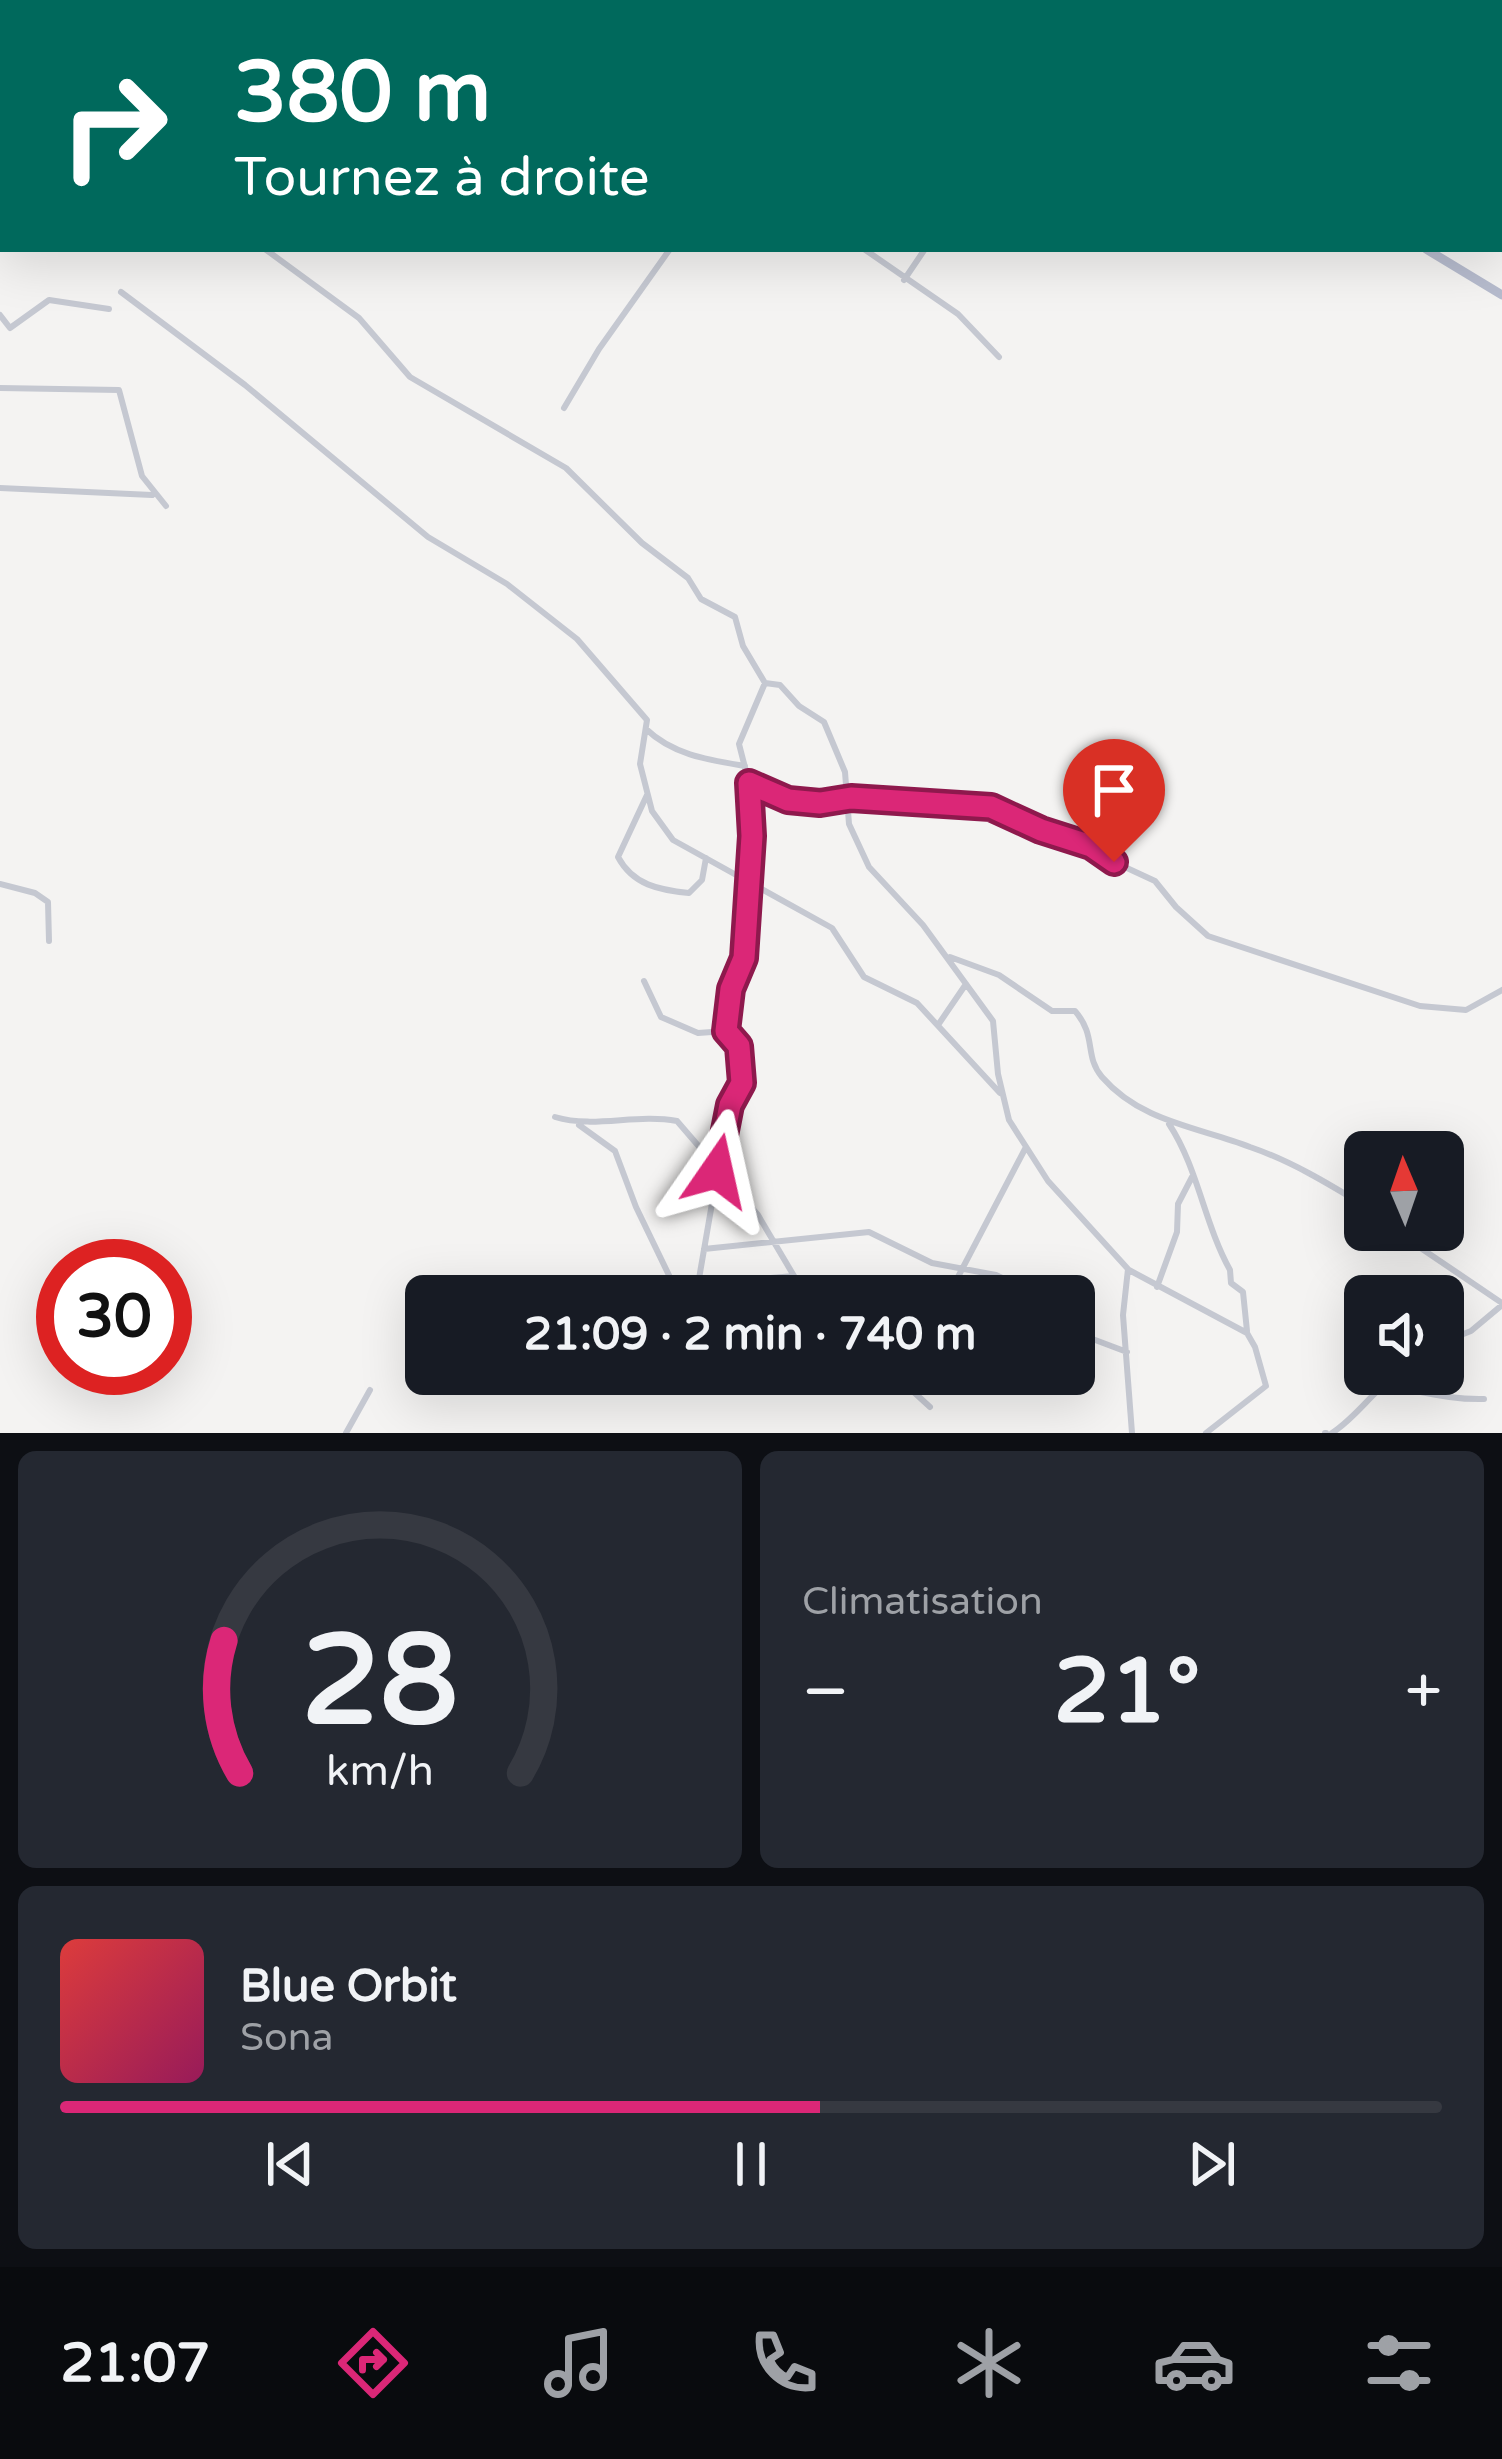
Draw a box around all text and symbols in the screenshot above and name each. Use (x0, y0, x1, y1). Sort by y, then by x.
text: 380 m (234, 43, 491, 144)
icon: right (36, 48, 192, 204)
text: Tournez à droite (234, 145, 650, 210)
pin (1063, 739, 1165, 862)
icon: arrive (1081, 757, 1147, 823)
position arrow (654, 1108, 780, 1234)
north arrow (1344, 1131, 1464, 1251)
map controls (1344, 1131, 1464, 1395)
speed limit sign: 30 (36, 1239, 192, 1395)
button: sound (1344, 1275, 1464, 1395)
text: 21:09 · 2 min · 740 m (524, 1308, 976, 1362)
text: Climatisation (802, 1578, 1043, 1625)
text: 28 (302, 1607, 458, 1758)
text: 21° (1053, 1638, 1200, 1747)
text: − (802, 1652, 849, 1732)
text: + (1405, 1652, 1442, 1732)
text: km/h (326, 1745, 434, 1796)
text: Blue Orbit (240, 1960, 457, 2014)
text: Sona (240, 2014, 333, 2061)
icon: previous (257, 2131, 323, 2197)
icon: pause (718, 2131, 784, 2197)
icon: next (1179, 2131, 1245, 2197)
icon: directions (331, 2321, 415, 2405)
icon: music (537, 2321, 621, 2405)
icon: phone (742, 2321, 826, 2405)
icon: climate (947, 2321, 1031, 2405)
icon: car (1152, 2321, 1236, 2405)
icon: filters (1357, 2321, 1441, 2405)
text: 21:07 (61, 2331, 210, 2396)

